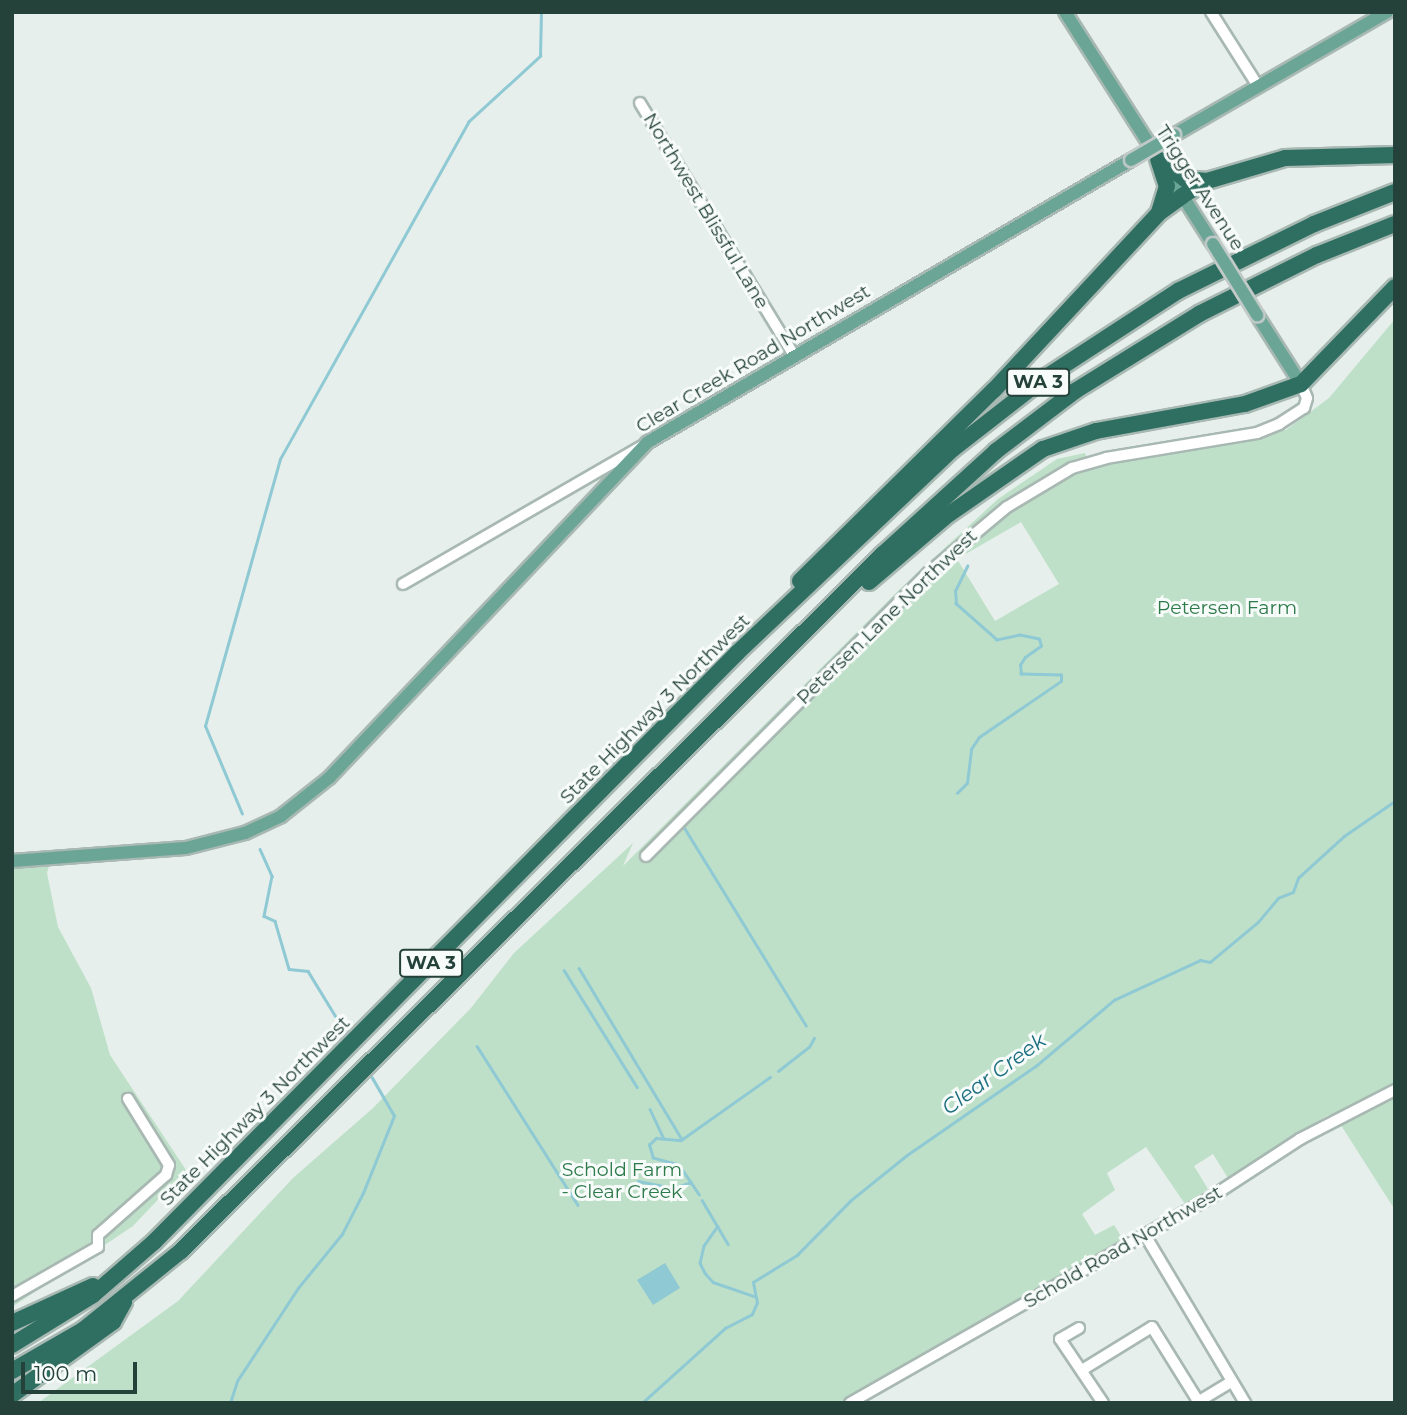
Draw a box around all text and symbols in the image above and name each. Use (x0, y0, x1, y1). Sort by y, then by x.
street label: Northwest Blissful Lane (638, 109, 774, 313)
street label: Trigger Avenue (1151, 121, 1249, 255)
street label: Clear Creek Road Northwest (632, 280, 874, 438)
road number: WA 3 (1005, 368, 1071, 396)
street label: Petersen Lane Northwest (792, 525, 982, 709)
park label: Petersen Farm (1157, 597, 1297, 619)
street label: State Highway 3 Northwest (555, 609, 755, 809)
road number: WA 3 (398, 948, 464, 978)
street label: State Highway 3 Northwest (155, 1011, 355, 1211)
water label: Clear Creek (937, 1028, 1051, 1120)
park label: Schold Farm - Clear Creek (562, 1159, 682, 1203)
street label: Schold Road Northwest (1020, 1181, 1226, 1313)
scale bar (24, 1348, 140, 1392)
text: 100 m (34, 1361, 97, 1386)

